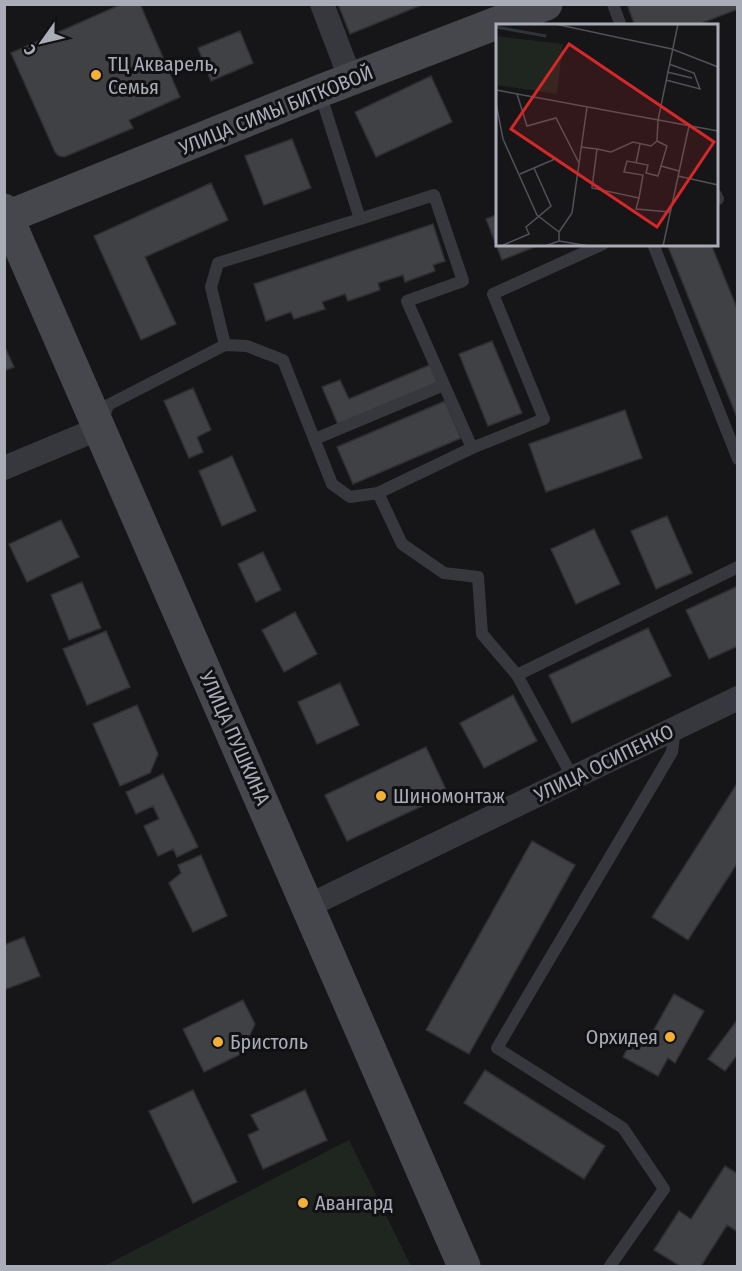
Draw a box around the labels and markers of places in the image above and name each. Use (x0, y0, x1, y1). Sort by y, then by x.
place label: ТЦ Акварель, Семья (108, 52, 218, 99)
marker: ТЦ Акварель, Семья (89, 68, 103, 82)
place label: Шиномонтаж (393, 784, 505, 808)
marker: Шиномонтаж (374, 789, 388, 803)
place label: Орхидея (586, 1025, 658, 1049)
place label: Бристоль (230, 1030, 308, 1054)
marker: Орхидея (663, 1030, 677, 1044)
marker: Бристоль (211, 1035, 225, 1049)
place label: Авангард (315, 1191, 393, 1215)
marker: Авангард (296, 1196, 310, 1210)

